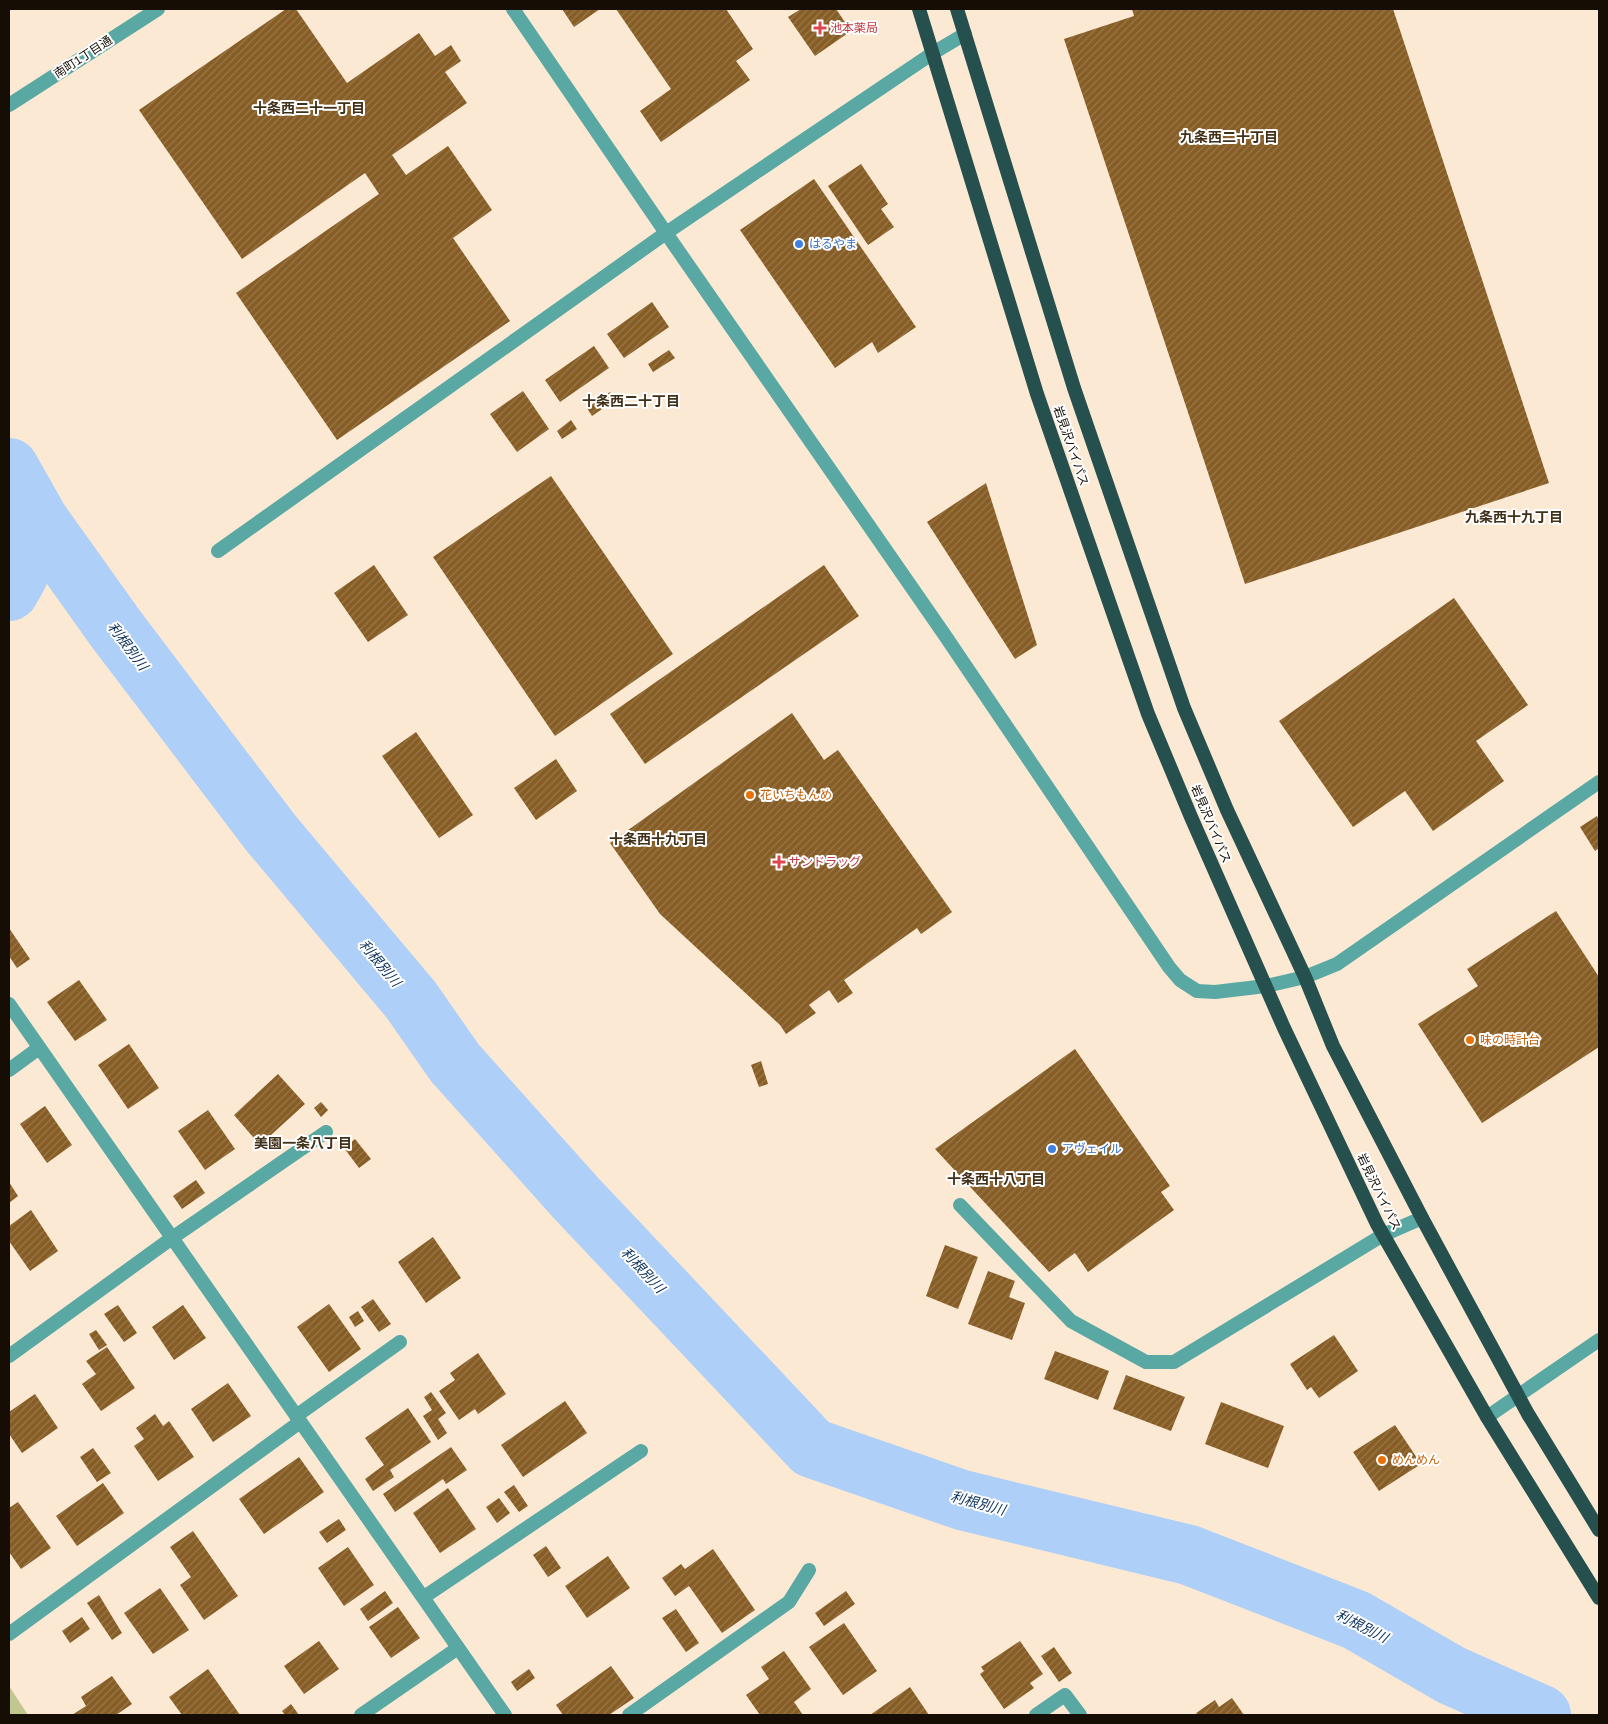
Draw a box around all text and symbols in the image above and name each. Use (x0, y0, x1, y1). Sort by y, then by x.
place label: 池本薬局 (830, 21, 878, 35)
marker: 池本薬局 (814, 22, 826, 34)
street label: 南町1丁目通 (51, 33, 115, 81)
district label: 十条西二十一丁目 (253, 100, 365, 116)
district label: 九条西二十丁目 (1180, 129, 1278, 145)
place label: はるやま (809, 237, 857, 251)
marker: はるやま (793, 238, 805, 250)
district label: 十条西二十丁目 (582, 393, 680, 409)
street label: 岩見沢バイパス (1051, 404, 1091, 488)
district label: 九条西十九丁目 (1465, 509, 1563, 525)
water label: 利根別川 (105, 619, 152, 675)
street label: 岩見沢バイパス (1188, 783, 1234, 865)
place label: 花いちもんめ (760, 788, 832, 802)
marker: 花いちもんめ (744, 789, 756, 801)
district label: 十条西十九丁目 (609, 831, 707, 847)
place label: サンドラッグ (789, 855, 861, 869)
marker: サンドラッグ (773, 856, 785, 868)
water label: 利根別川 (356, 936, 405, 991)
place label: 味の時計台 (1480, 1033, 1540, 1047)
marker: 味の時計台 (1464, 1034, 1476, 1046)
district label: 美園一条八丁目 (254, 1135, 352, 1151)
place label: アヴェイル (1062, 1142, 1122, 1156)
marker: アヴェイル (1046, 1143, 1058, 1155)
street label: 岩見沢バイパス (1354, 1151, 1404, 1233)
district label: 十条西十八丁目 (947, 1171, 1045, 1187)
water label: 利根別川 (618, 1244, 669, 1297)
place label: めんめん (1392, 1453, 1440, 1467)
marker: めんめん (1376, 1454, 1388, 1466)
water label: 利根別川 (949, 1488, 1009, 1518)
water label: 利根別川 (1333, 1606, 1392, 1647)

